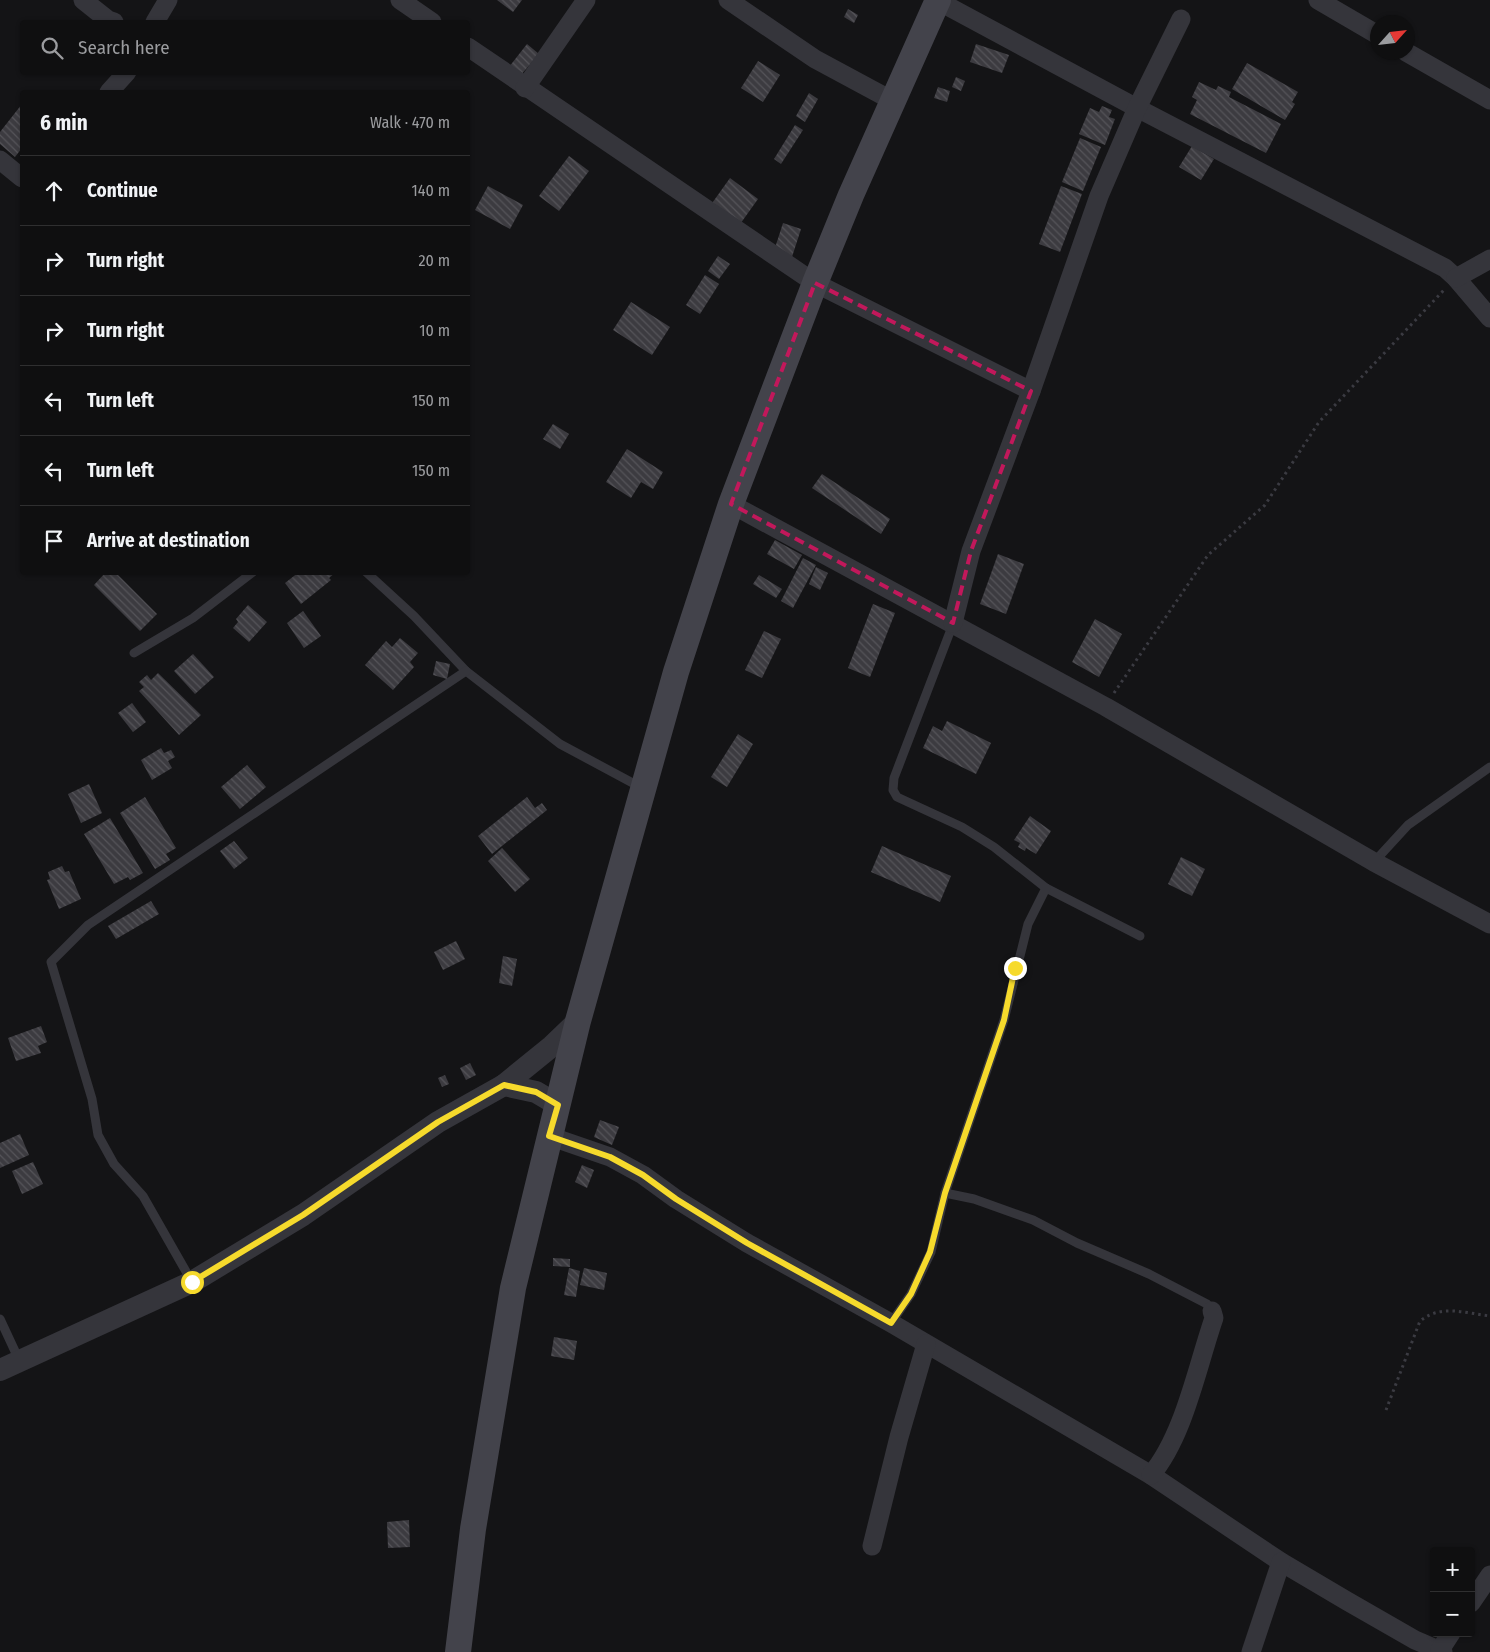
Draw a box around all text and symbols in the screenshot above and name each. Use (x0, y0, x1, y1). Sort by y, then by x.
north arrow (1370, 15, 1415, 60)
search box (20, 20, 470, 75)
icon: search (38, 34, 66, 62)
text: Search here (78, 36, 170, 59)
text: 6 min (40, 110, 88, 136)
text: Walk · 470 m (370, 113, 450, 132)
icon: ahead (40, 177, 68, 205)
text: Continue (87, 179, 158, 202)
text: 140 m (412, 181, 450, 200)
icon: right (40, 247, 68, 275)
text: Turn right (87, 249, 164, 272)
text: 20 m (419, 251, 450, 270)
icon: right (40, 317, 68, 345)
text: Turn right (87, 319, 164, 342)
text: 10 m (419, 321, 450, 340)
icon: left (40, 387, 68, 415)
text: Turn left (87, 389, 154, 412)
text: 150 m (412, 391, 450, 410)
icon: left (40, 457, 68, 485)
text: Turn left (87, 459, 154, 482)
text: 150 m (412, 461, 450, 480)
icon: arrive (40, 527, 68, 555)
text: Arrive at destination (87, 529, 250, 552)
route end (1004, 957, 1027, 980)
route start (181, 1271, 204, 1294)
map controls (1430, 1547, 1475, 1637)
button: + (1430, 1547, 1475, 1592)
button: − (1430, 1592, 1475, 1637)

